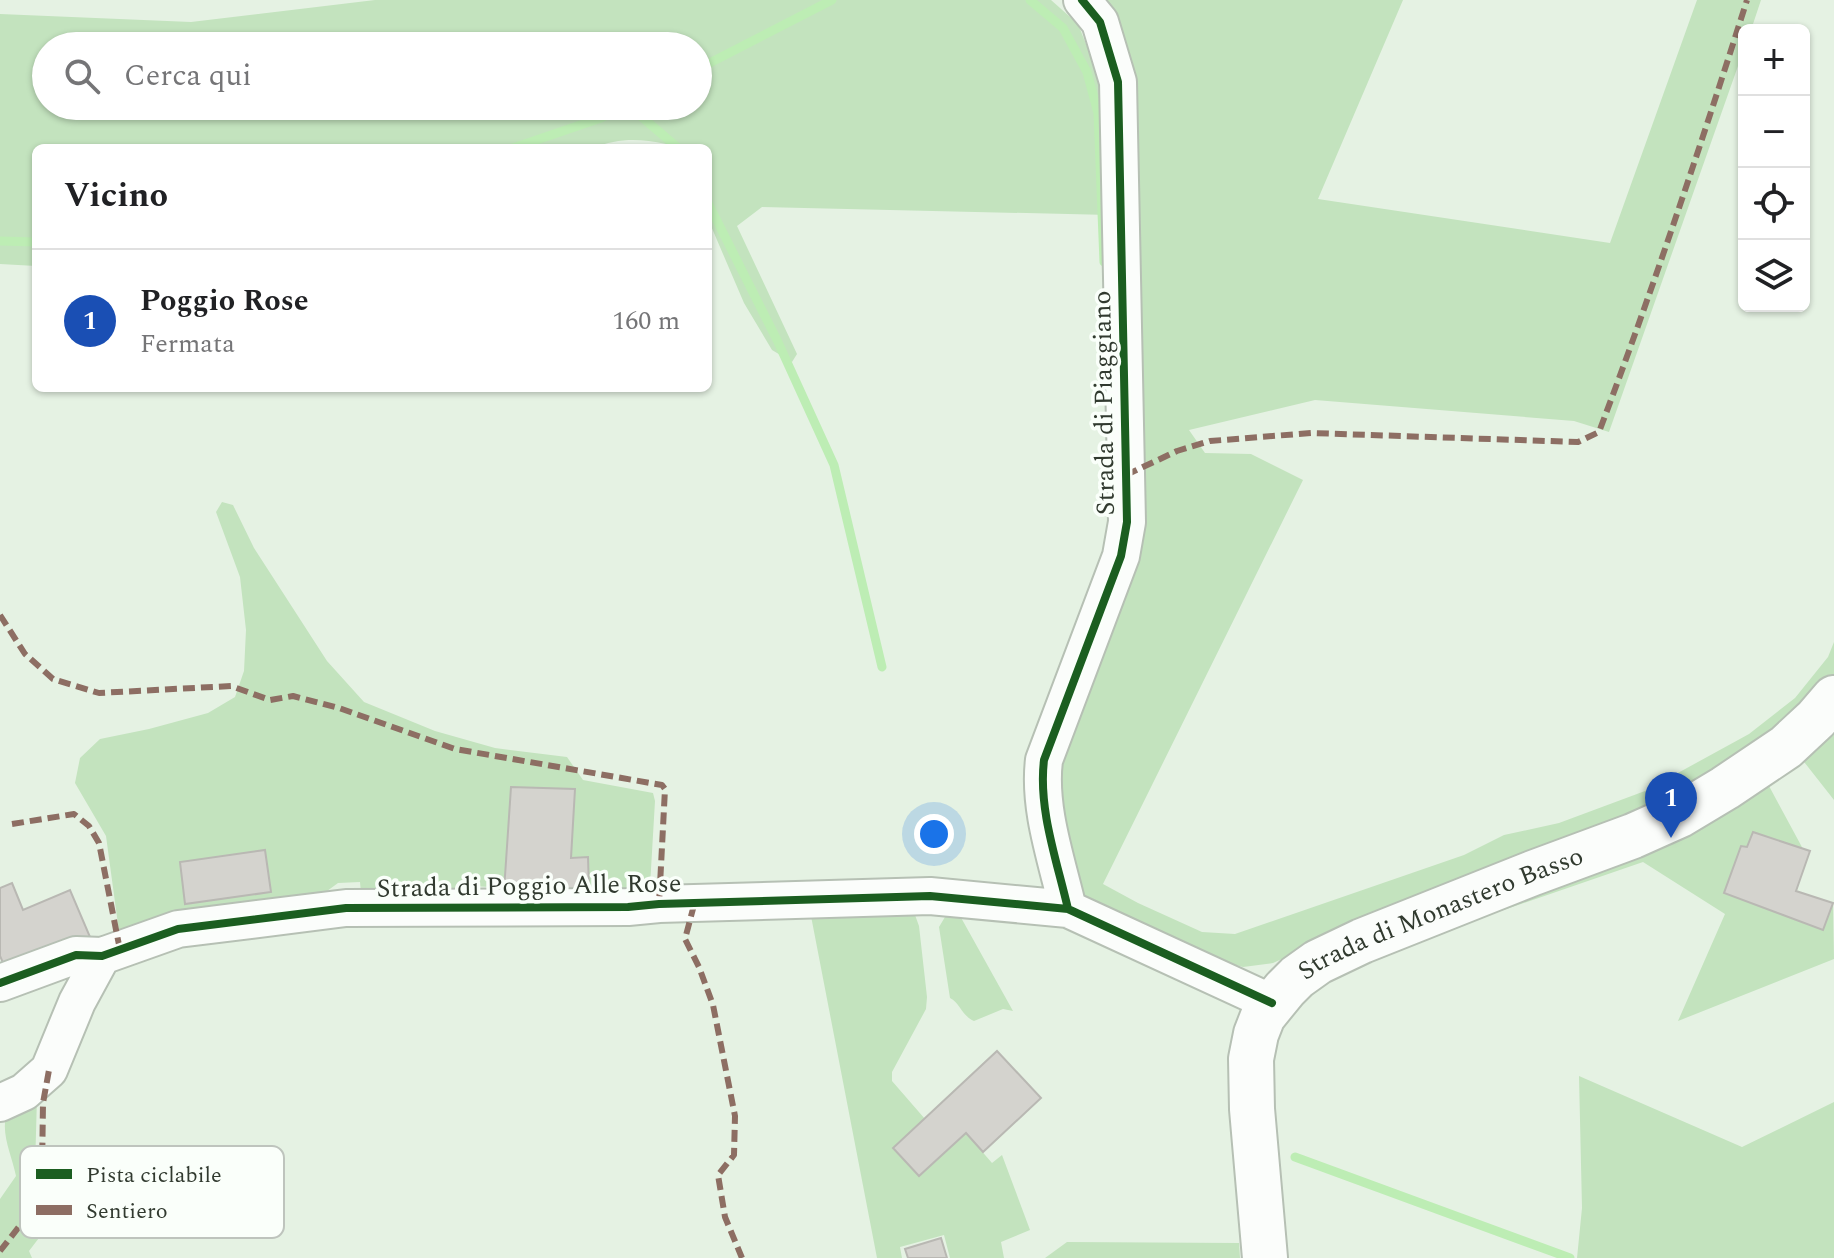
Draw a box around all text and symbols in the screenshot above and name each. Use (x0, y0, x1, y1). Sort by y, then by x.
map controls (1738, 24, 1810, 312)
button: + (1738, 24, 1810, 96)
search box (32, 32, 712, 120)
text: Cerca qui (124, 53, 252, 99)
icon: search (60, 54, 104, 98)
button: − (1738, 96, 1810, 168)
button: locate (1738, 168, 1810, 240)
text: Vicino (64, 170, 168, 222)
button: layers (1738, 240, 1810, 312)
text: Poggio Rose (140, 278, 309, 324)
street label: Strada di Piaggiano (1082, 290, 1126, 516)
text: 1 (83, 301, 97, 341)
text: 160 m (612, 301, 680, 341)
text: Fermata (140, 324, 235, 364)
pin: 1 (1645, 772, 1697, 838)
your location (914, 814, 954, 854)
street label: Strada di Monastero Basso (1289, 836, 1589, 991)
street label: Strada di Poggio Alle Rose (376, 863, 682, 909)
legend (20, 1146, 284, 1238)
text: Pista ciclabile (86, 1159, 222, 1192)
text: Sentiero (86, 1195, 168, 1228)

